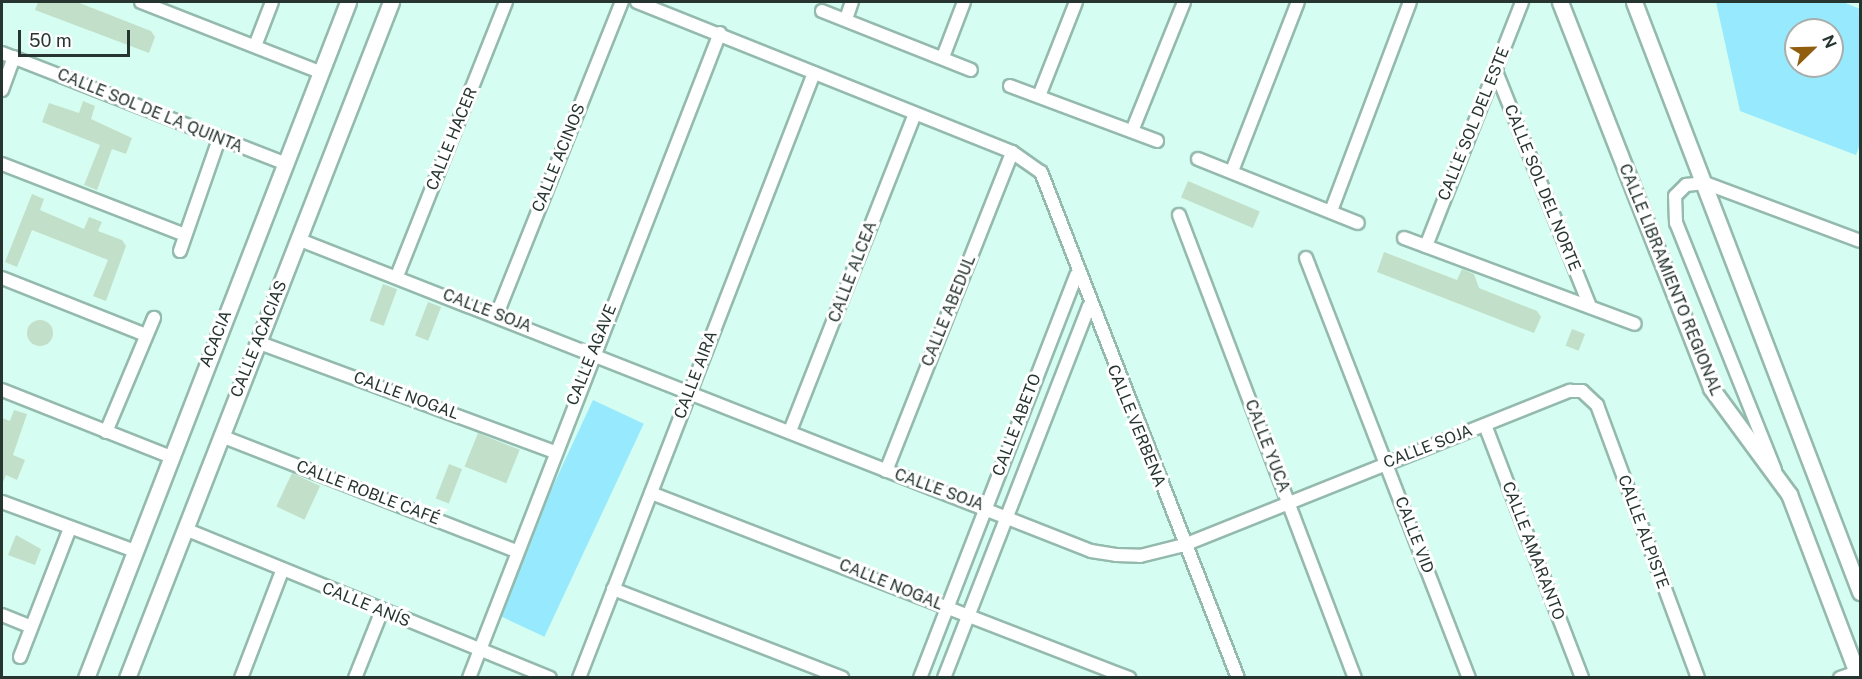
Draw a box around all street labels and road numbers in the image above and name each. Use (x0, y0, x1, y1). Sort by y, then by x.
street label: CALLE SOL DEL ESTE (1434, 44, 1514, 204)
street label: CALLE SOL DE LA QUINTA (54, 65, 246, 157)
street label: CALLE HACER (423, 85, 481, 193)
street label: CALLE ACINOS (529, 101, 589, 215)
street label: CALLE SOL DEL NORTE (1500, 102, 1584, 274)
street label: CALLE LIBRAMIENTO REGIONAL (1615, 161, 1725, 399)
street label: CALLE ALCEA (825, 219, 881, 325)
street label: CALLE ABEDUL (918, 253, 980, 369)
street label: CALLE ACACIAS (227, 278, 291, 400)
street label: CALLE SOJA (440, 285, 534, 337)
street label: CALLE AGAVE (563, 302, 621, 408)
street label: ACACIA (196, 308, 236, 370)
street label: CALLE AIRA (670, 328, 722, 422)
street label: CALLE VERBENA (1103, 362, 1169, 490)
street label: CALLE NOGAL (351, 368, 461, 424)
street label: CALLE ABETO (989, 371, 1045, 479)
street label: CALLE YUCA (1241, 397, 1293, 495)
street label: CALLE SOJA (1381, 421, 1475, 473)
street label: CALLE ROBLE CAFÉ (293, 457, 443, 529)
street label: CALLE SOJA (892, 465, 986, 515)
street label: CALLE ALPISTE (1614, 472, 1672, 592)
street label: CALLE AMARANTO (1498, 479, 1568, 623)
street label: CALLE VID (1391, 494, 1437, 576)
street label: CALLE NOGAL (836, 555, 946, 615)
street label: CALLE ANÍS (319, 579, 413, 631)

